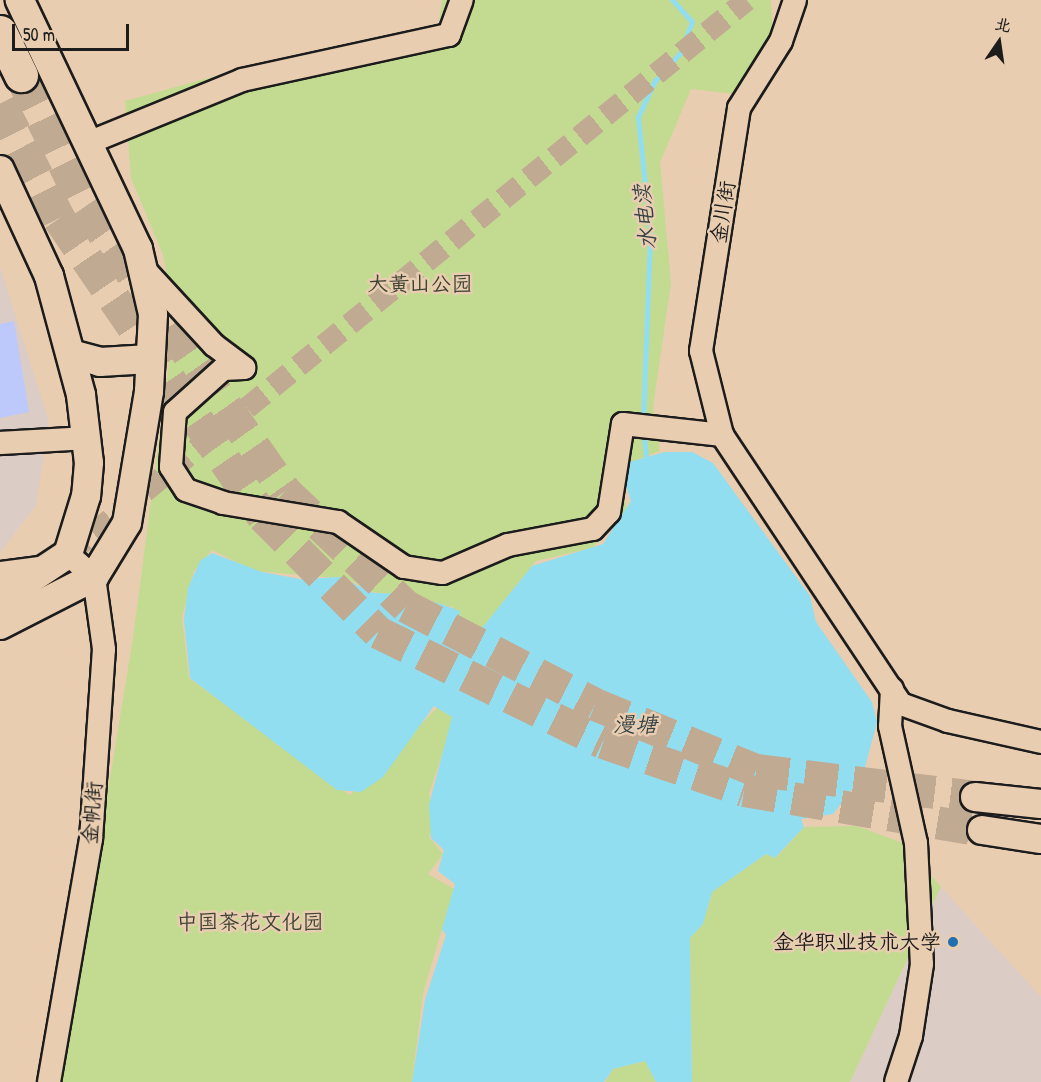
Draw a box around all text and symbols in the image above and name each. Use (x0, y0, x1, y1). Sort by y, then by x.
scale bar (15, 12, 132, 50)
north arrow (969, 12, 1029, 72)
text: 北 (993, 12, 1013, 37)
text: 50 m (23, 22, 55, 47)
street label: 金川街 (706, 179, 740, 245)
water label: 水电渎 (628, 183, 662, 251)
park label: 大黄山公园 (368, 271, 472, 297)
water label: 漫塘 (613, 712, 657, 738)
street label: 金帆街 (77, 781, 107, 845)
park label: 中国茶花文化园 (177, 909, 323, 935)
place label: 金华职业技术大学 (773, 929, 941, 955)
marker: 金华职业技术大学 (946, 935, 960, 949)

